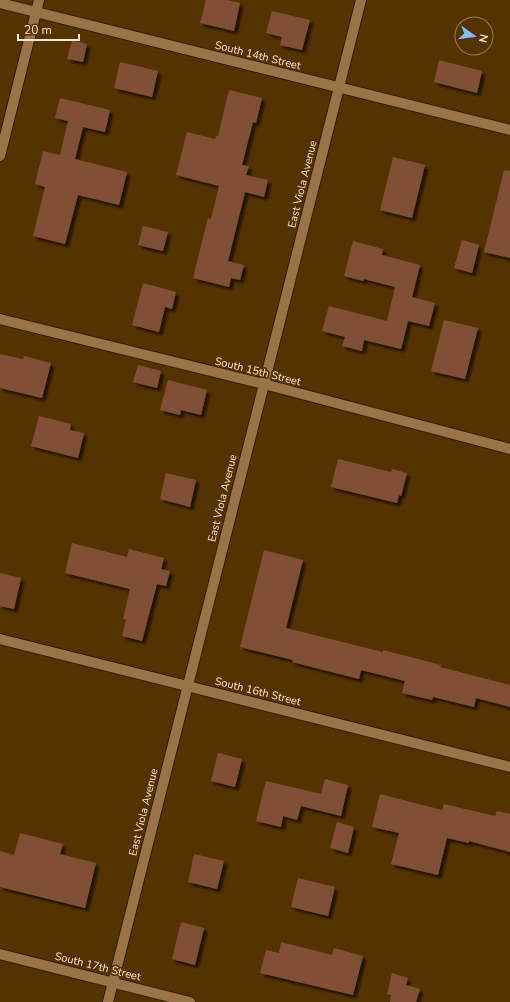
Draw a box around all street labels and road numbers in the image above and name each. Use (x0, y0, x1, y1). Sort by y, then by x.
street label: South 14th Street (213, 38, 303, 73)
street label: East Viola Avenue (284, 139, 321, 229)
street label: South 15th Street (213, 354, 303, 389)
street label: East Viola Avenue (204, 453, 241, 543)
street label: South 16th Street (213, 674, 303, 709)
street label: East Viola Avenue (125, 767, 162, 857)
street label: South 17th Street (53, 949, 143, 984)

